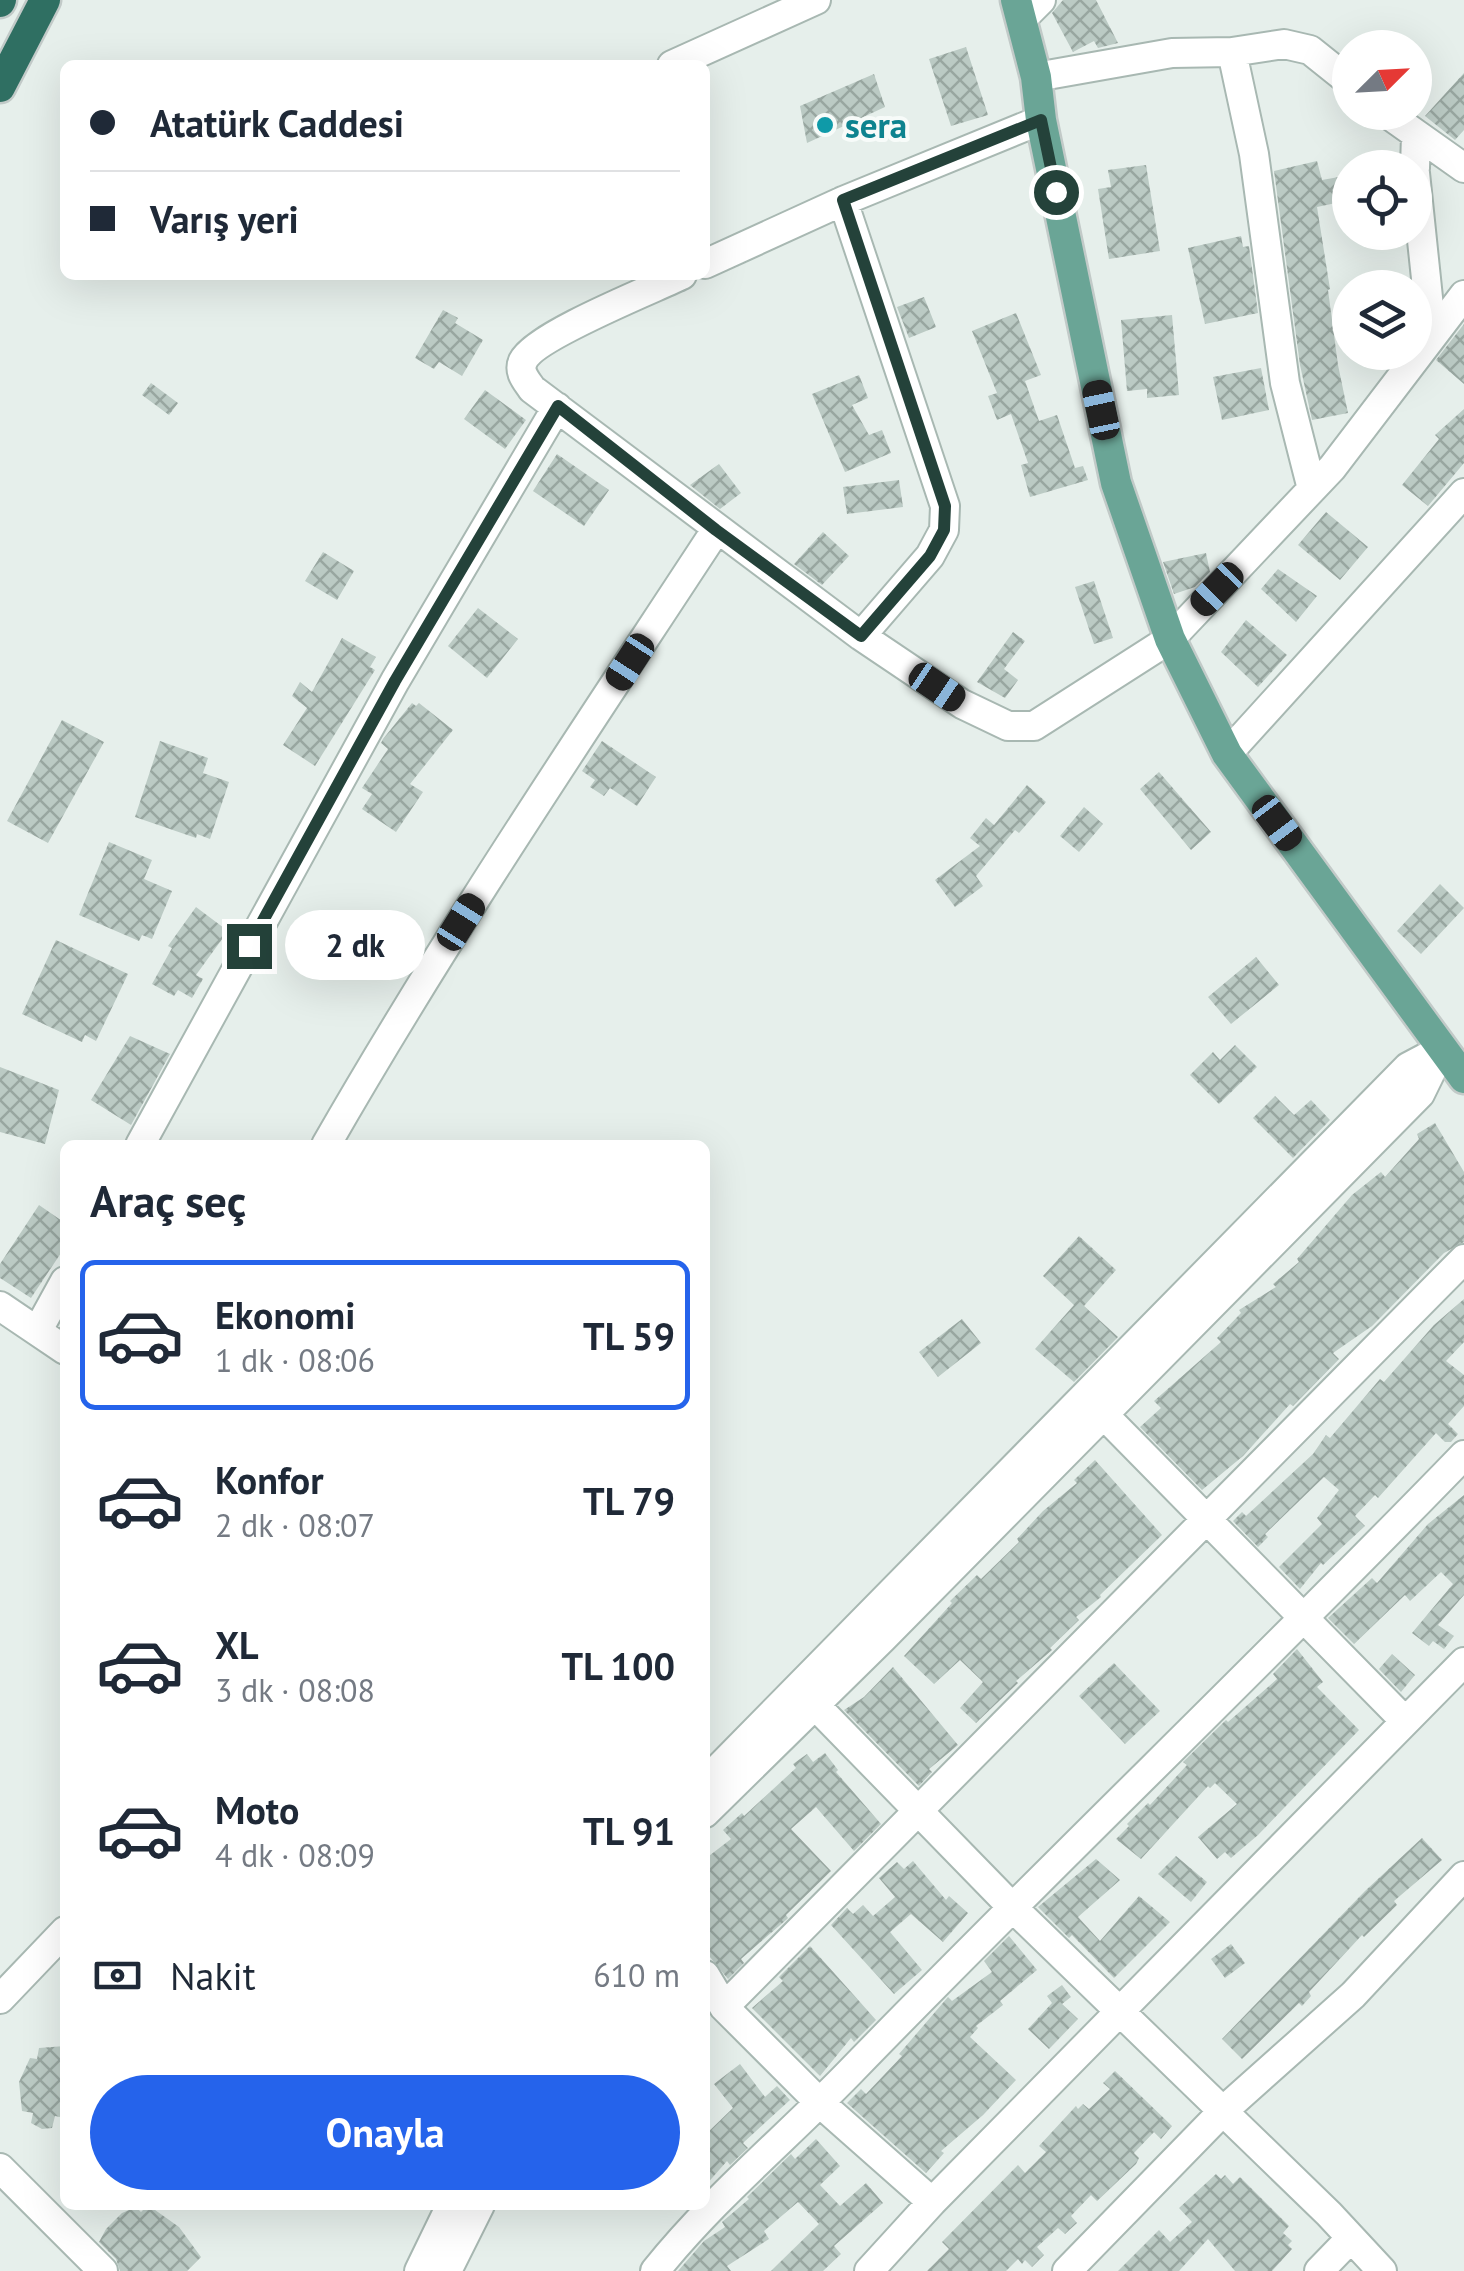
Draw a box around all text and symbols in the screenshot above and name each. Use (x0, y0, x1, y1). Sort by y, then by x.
north arrow (1332, 30, 1432, 130)
map controls (1332, 30, 1432, 370)
text: Atatürk Caddesi (150, 98, 404, 147)
place label: sera (845, 102, 907, 148)
marker: sera (814, 114, 836, 136)
button: locate (1332, 150, 1432, 250)
route start (1034, 170, 1079, 215)
text: Varış yeri (150, 194, 299, 243)
button: layers (1332, 270, 1432, 370)
car (1080, 378, 1122, 442)
car (1185, 557, 1249, 621)
car (601, 629, 659, 695)
car (904, 658, 970, 716)
car (1247, 790, 1307, 856)
car (432, 889, 490, 955)
callout: 2 dk (284, 911, 424, 981)
route end (227, 924, 272, 969)
text: 2 dk (325, 924, 385, 966)
text: Araç seç (90, 1171, 246, 1229)
icon: car (95, 1290, 185, 1380)
text: Ekonomi (215, 1290, 355, 1339)
text: TL 59 (583, 1311, 675, 1360)
text: 1 dk · 08:06 (215, 1339, 375, 1381)
icon: car (95, 1455, 185, 1545)
text: Konfor (215, 1455, 324, 1504)
text: TL 79 (583, 1476, 675, 1525)
text: 2 dk · 08:07 (215, 1504, 375, 1546)
icon: car (95, 1620, 185, 1710)
text: XL (215, 1620, 259, 1669)
text: TL 100 (562, 1641, 675, 1690)
text: 3 dk · 08:08 (215, 1669, 375, 1711)
icon: car (95, 1785, 185, 1875)
text: Moto (215, 1785, 299, 1834)
text: TL 91 (583, 1806, 675, 1855)
text: 4 dk · 08:09 (215, 1834, 375, 1876)
icon: cash (90, 1948, 145, 2003)
text: Nakit (170, 1951, 256, 2000)
text: 610 m (593, 1954, 680, 1996)
button: Onayla (90, 2075, 680, 2190)

